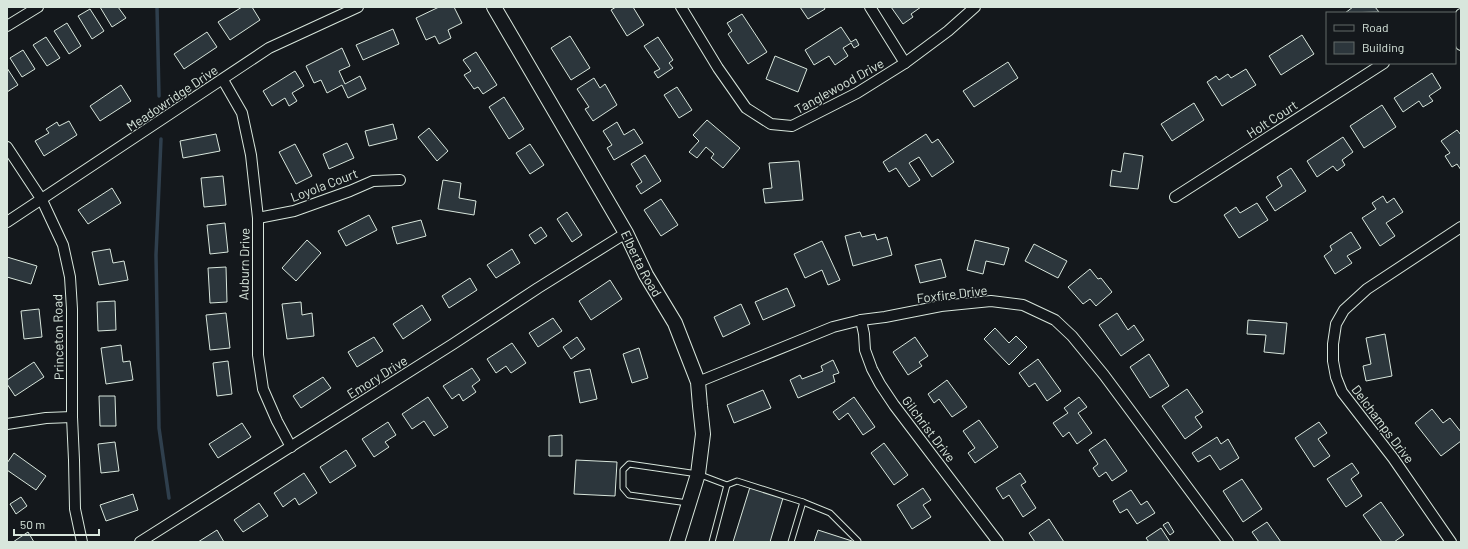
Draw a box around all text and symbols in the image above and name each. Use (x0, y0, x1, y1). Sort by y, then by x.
legend (1326, 12, 1456, 64)
text: Road (1362, 20, 1389, 34)
text: Building (1362, 40, 1404, 54)
street label: Tanglewood Drive (792, 55, 886, 117)
street label: Meadowridge Drive (123, 62, 221, 134)
street label: Holt Court (1244, 97, 1300, 141)
street label: Loyola Court (288, 165, 360, 205)
street label: Auburn Drive (235, 228, 253, 300)
street label: Elberta Road (618, 228, 665, 300)
street label: Foxfire Drive (916, 282, 988, 306)
street label: Princeton Road (49, 294, 67, 380)
street label: Emory Drive (344, 352, 410, 402)
street label: Delchamps Drive (1348, 382, 1418, 466)
street label: Gilchrist Drive (899, 393, 959, 465)
scale bar (14, 511, 99, 537)
text: 50 m (20, 517, 45, 531)

